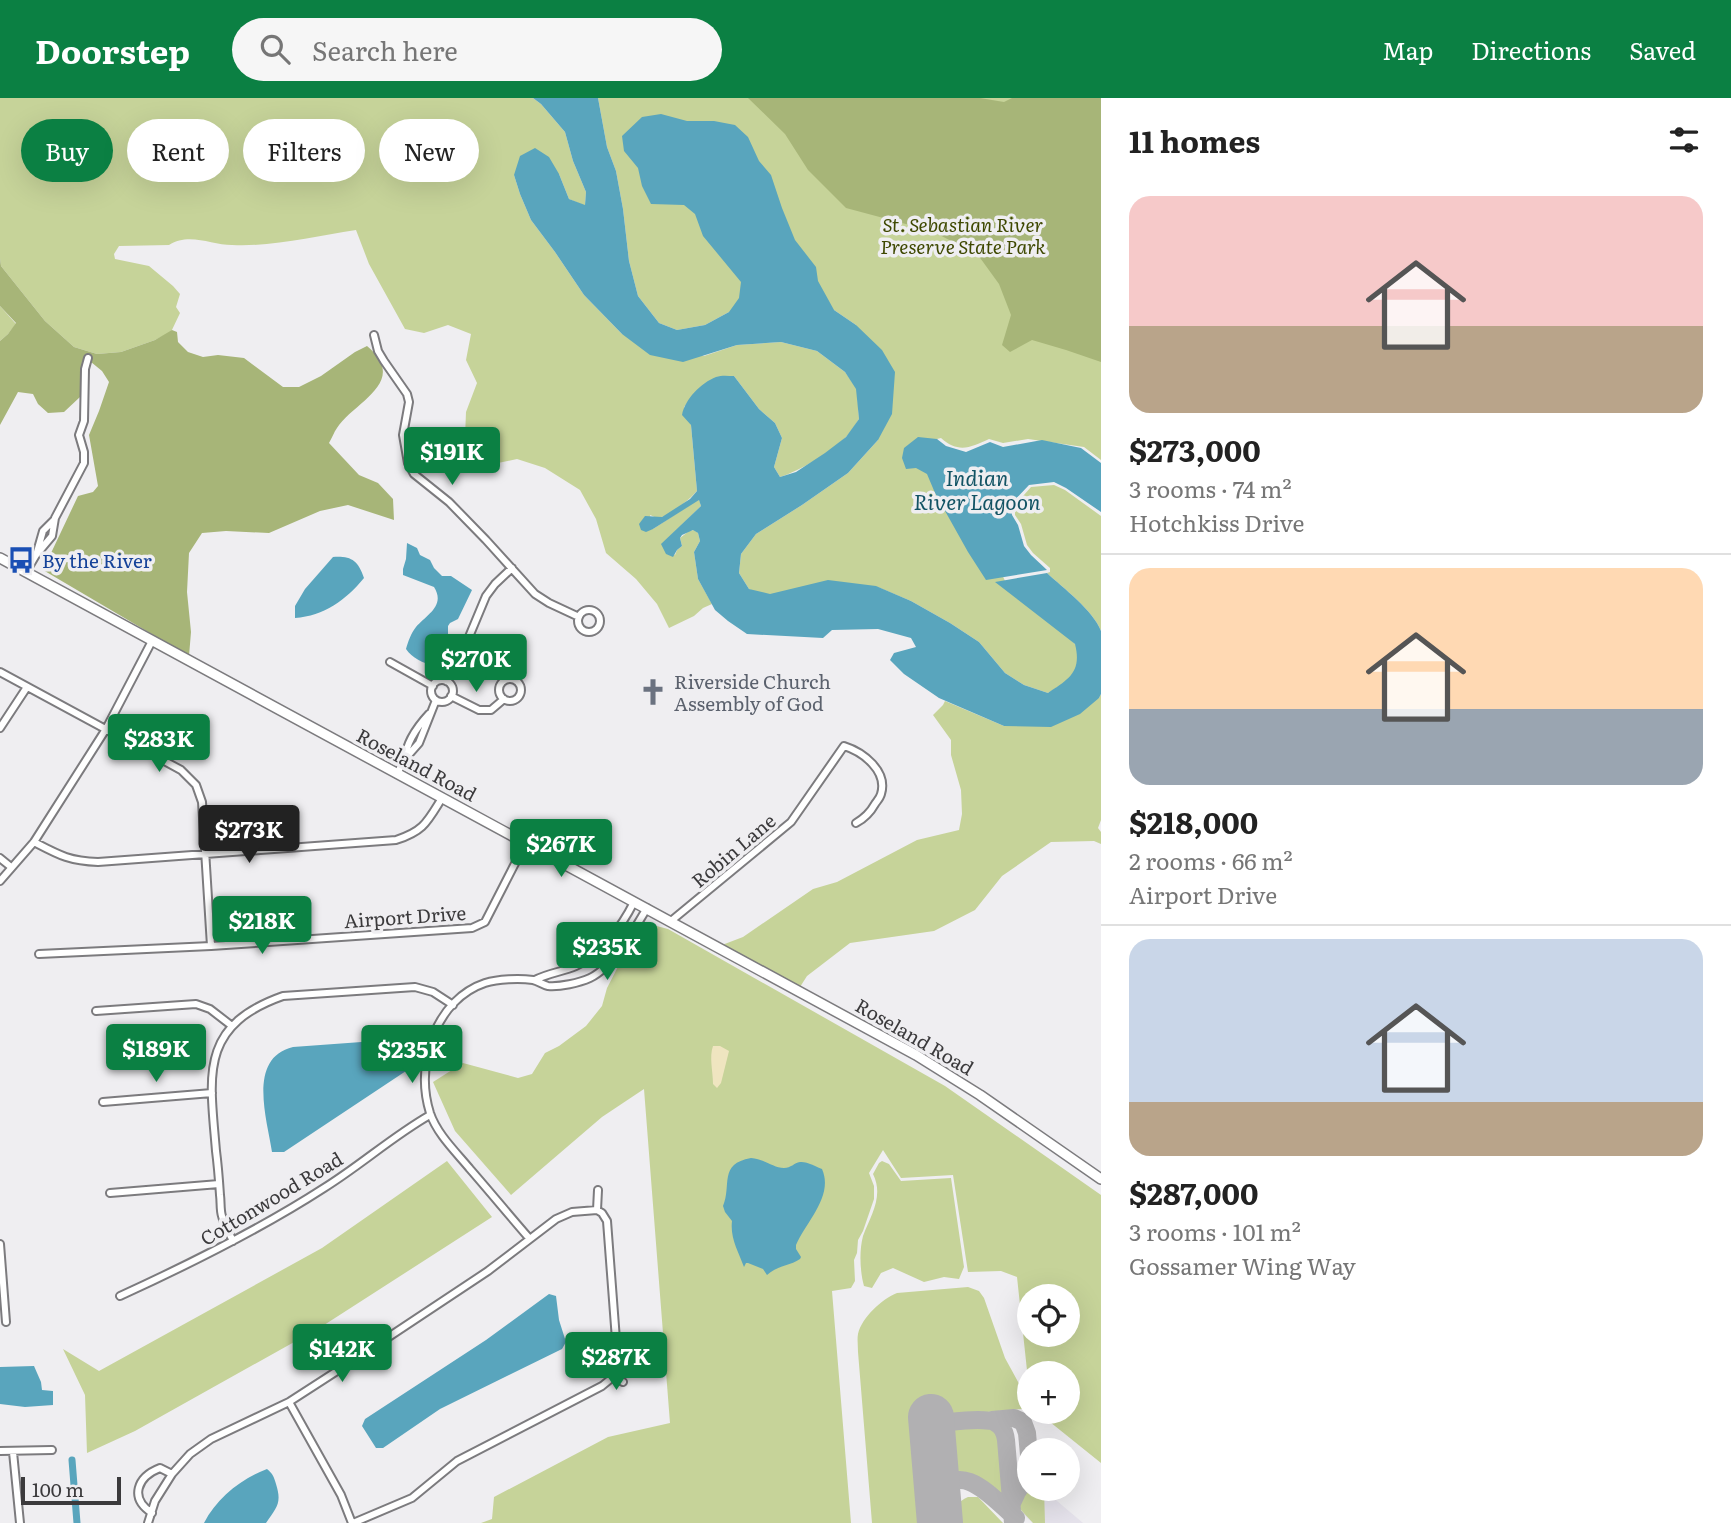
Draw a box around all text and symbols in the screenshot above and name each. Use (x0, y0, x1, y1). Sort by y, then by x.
search box (232, 18, 722, 81)
text: Doorstep (35, 25, 190, 74)
icon: search (256, 30, 294, 68)
text: Search here (312, 30, 458, 69)
text: Map (1382, 32, 1433, 67)
text: Directions (1471, 32, 1591, 67)
text: Saved (1629, 32, 1696, 67)
text: 11 homes (1129, 118, 1260, 162)
chip: Buy (21, 119, 113, 182)
chip: Rent (127, 119, 229, 182)
chip: Filters (243, 119, 365, 182)
chip: New (379, 119, 479, 182)
icon: filters (1665, 121, 1703, 159)
park label: St. Sebastian River Preserve State Park (880, 210, 1046, 260)
icon: home (1353, 242, 1479, 368)
text: $273,000 (1129, 427, 1261, 471)
pin: $191K (403, 428, 501, 487)
text: $191K (420, 433, 484, 467)
water label: Indian River Lagoon (914, 461, 1041, 516)
text: 3 rooms · 74 m² (1129, 471, 1292, 505)
text: Hotchkiss Drive (1129, 505, 1304, 539)
bus stop icon: By the River (6, 545, 36, 575)
place label: By the River (42, 546, 152, 574)
icon: home (1353, 614, 1479, 740)
pin: $270K (427, 634, 525, 694)
text: $270K (441, 640, 511, 674)
place label: Riverside Church Assembly of God (674, 667, 831, 717)
church icon: Riverside Church Assembly of God (638, 677, 668, 707)
pin: $283K (110, 714, 208, 774)
text: $283K (124, 720, 194, 754)
street label: Roseland Road (352, 721, 482, 808)
text: $218,000 (1129, 799, 1258, 843)
pin: $273K (200, 806, 298, 865)
street label: Robin Lane (685, 806, 781, 894)
text: $273K (215, 811, 284, 845)
pin: $267K (512, 820, 610, 879)
text: $267K (526, 825, 596, 859)
text: 2 rooms · 66 m² (1129, 843, 1293, 877)
text: Airport Drive (1129, 877, 1277, 911)
pin: $218K (213, 896, 311, 956)
street label: Airport Drive (343, 898, 467, 934)
text: $218K (228, 902, 296, 936)
pin: $235K (558, 922, 656, 982)
text: $235K (572, 928, 642, 962)
icon: home (1353, 985, 1479, 1111)
street label: Roseland Road (851, 991, 980, 1081)
pin: $189K (107, 1024, 205, 1084)
pin: $235K (363, 1026, 461, 1085)
text: $189K (122, 1030, 190, 1064)
text: $235K (377, 1031, 447, 1065)
street label: Cottonwood Road (194, 1144, 348, 1252)
text: $287,000 (1129, 1170, 1259, 1214)
text: 3 rooms · 101 m² (1129, 1214, 1301, 1248)
text: Gossamer Wing Way (1129, 1248, 1356, 1282)
map controls (1017, 1284, 1080, 1501)
button: locate (1017, 1284, 1080, 1347)
pin: $142K (293, 1324, 391, 1384)
text: $142K (309, 1330, 375, 1364)
pin: $287K (567, 1332, 665, 1392)
text: $287K (581, 1338, 651, 1372)
button: + (1017, 1361, 1080, 1424)
button: − (1017, 1438, 1080, 1501)
scale bar (21, 1474, 121, 1506)
text: 100 m (32, 1475, 84, 1503)

